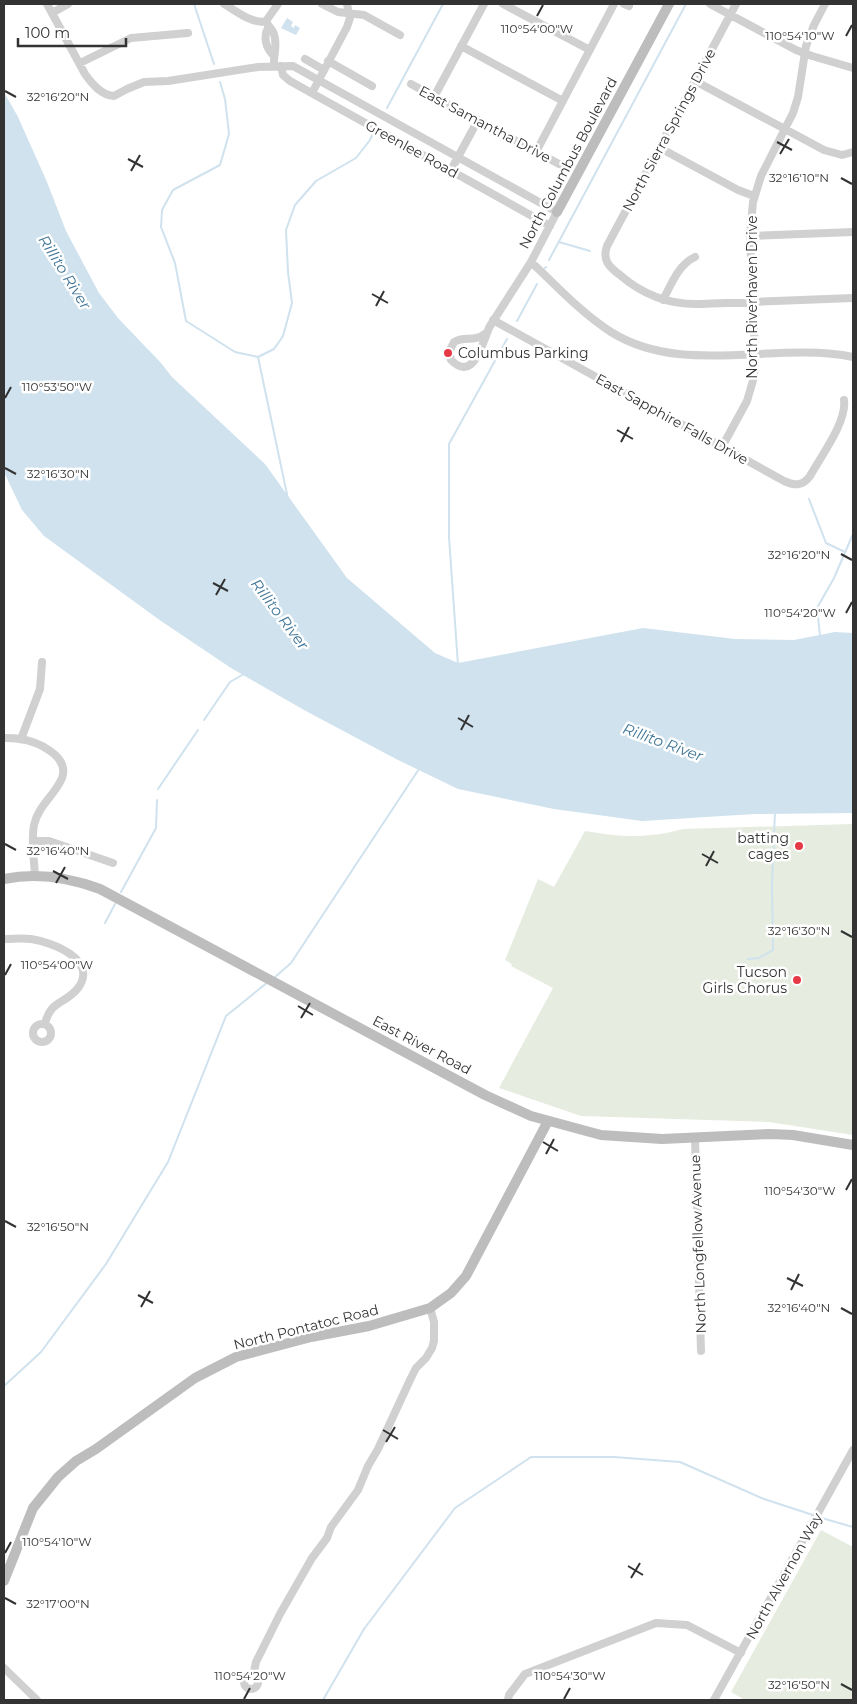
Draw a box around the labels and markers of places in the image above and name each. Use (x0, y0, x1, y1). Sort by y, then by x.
place label: Columbus Parking (458, 344, 589, 362)
marker: Columbus Parking (442, 347, 454, 359)
place label: batting cages (737, 829, 789, 863)
marker: batting cages (793, 840, 805, 852)
place label: Tucson Girls Chorus (703, 963, 787, 997)
marker: Tucson Girls Chorus (791, 974, 803, 986)

